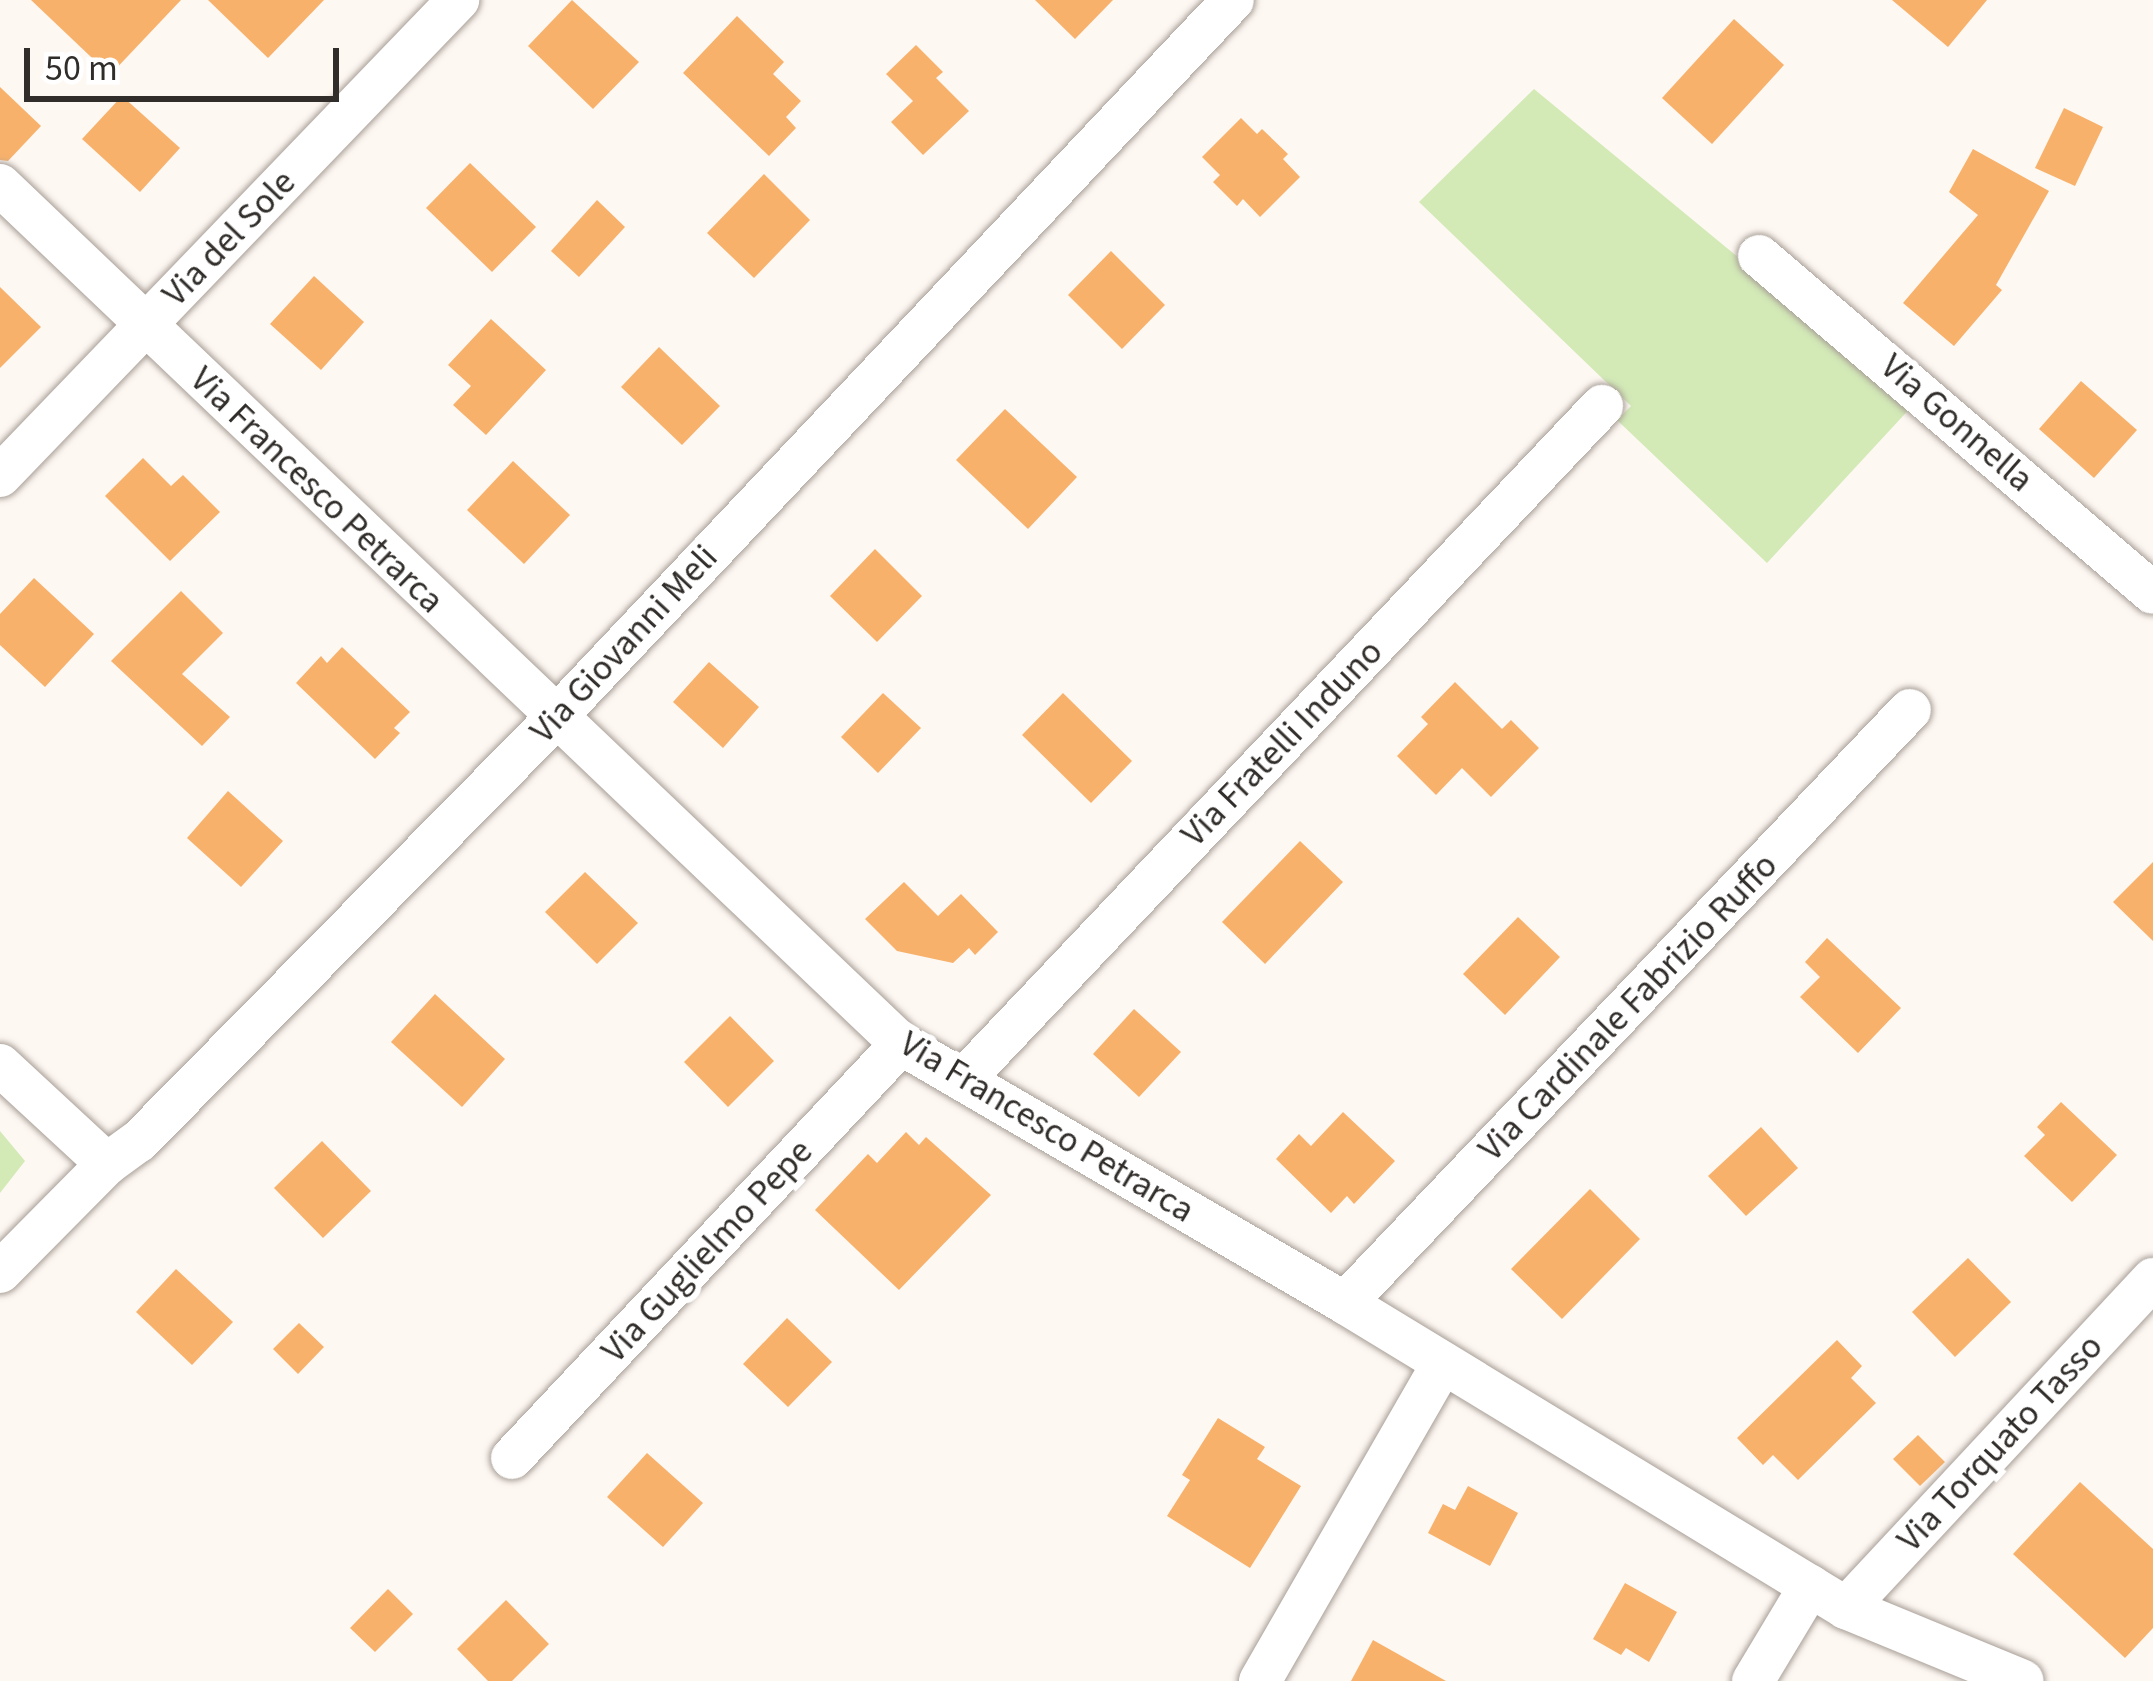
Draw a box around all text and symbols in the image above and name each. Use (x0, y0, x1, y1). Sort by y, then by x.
scale bar (30, 24, 345, 98)
text: 50 m (45, 43, 118, 94)
street label: Via del Sole (153, 161, 305, 315)
street label: Via Gonnella (1872, 345, 2042, 501)
street label: Via Francesco Petrarca (181, 358, 453, 622)
street label: Via Giovanni Meli (521, 536, 727, 752)
street label: Via Fratelli Induno (1172, 631, 1392, 855)
street label: Via Cardinale Fabrizio Ruffo (1470, 844, 1786, 1170)
street label: Via Francesco Petrarca (892, 1022, 1202, 1232)
street label: Via Guglielmo Pepe (592, 1130, 822, 1372)
street label: Via Torquato Tasso (1888, 1325, 2112, 1561)

